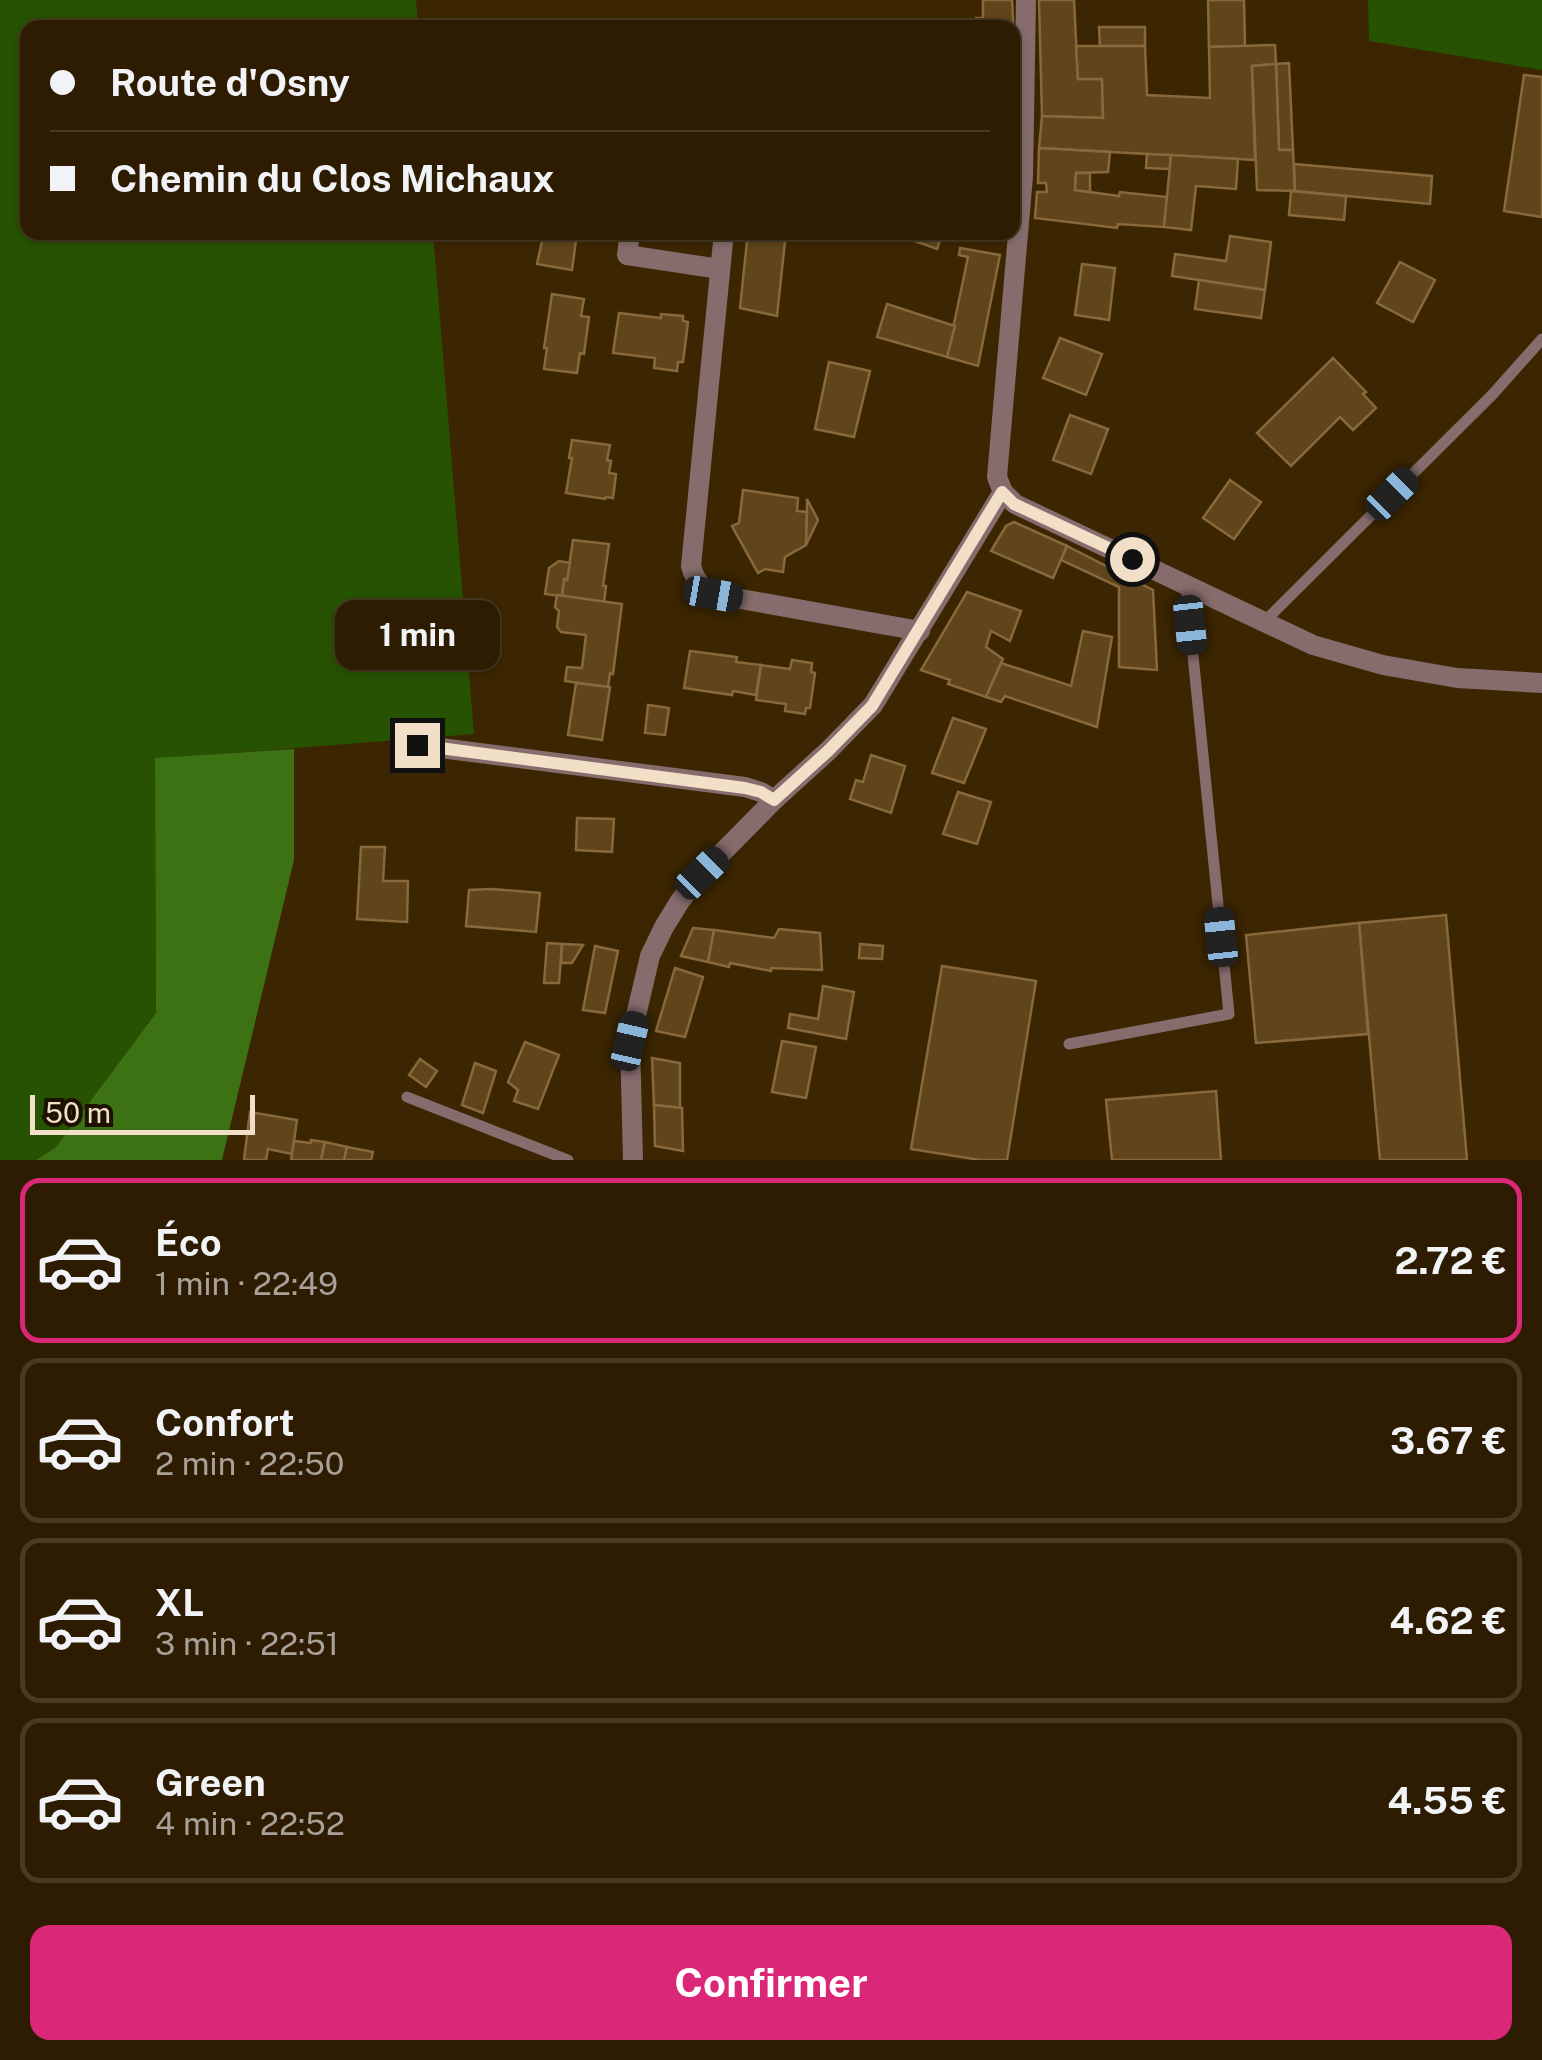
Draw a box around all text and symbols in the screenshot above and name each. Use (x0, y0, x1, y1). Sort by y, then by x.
text: Route d'Osny (110, 60, 350, 105)
text: Chemin du Clos Michaux (110, 156, 555, 201)
car (1360, 462, 1424, 526)
route start (1110, 537, 1155, 582)
car (681, 574, 745, 614)
car (1172, 594, 1208, 656)
callout: 1 min (334, 600, 500, 670)
text: 1 min (379, 616, 456, 653)
route end (395, 723, 440, 768)
car (670, 841, 734, 905)
car (1203, 906, 1239, 968)
car (609, 1008, 651, 1074)
scale bar (30, 1090, 255, 1134)
text: 50 m (45, 1096, 111, 1129)
icon: car (35, 1216, 125, 1306)
text: Éco (155, 1220, 222, 1265)
text: 2.72 € (1394, 1238, 1507, 1283)
text: 1 min · 22:49 (155, 1265, 338, 1302)
icon: car (35, 1396, 125, 1486)
text: Confort (155, 1400, 295, 1445)
text: 3.67 € (1390, 1418, 1507, 1463)
text: 2 min · 22:50 (155, 1445, 344, 1482)
icon: car (35, 1576, 125, 1666)
text: XL (155, 1580, 204, 1625)
text: 4.62 € (1389, 1598, 1507, 1643)
text: 3 min · 22:51 (155, 1625, 339, 1662)
icon: car (35, 1756, 125, 1846)
text: Green (155, 1760, 266, 1805)
text: 4.55 € (1387, 1778, 1507, 1823)
text: 4 min · 22:52 (155, 1805, 345, 1842)
button: Confirmer (30, 1925, 1512, 2040)

